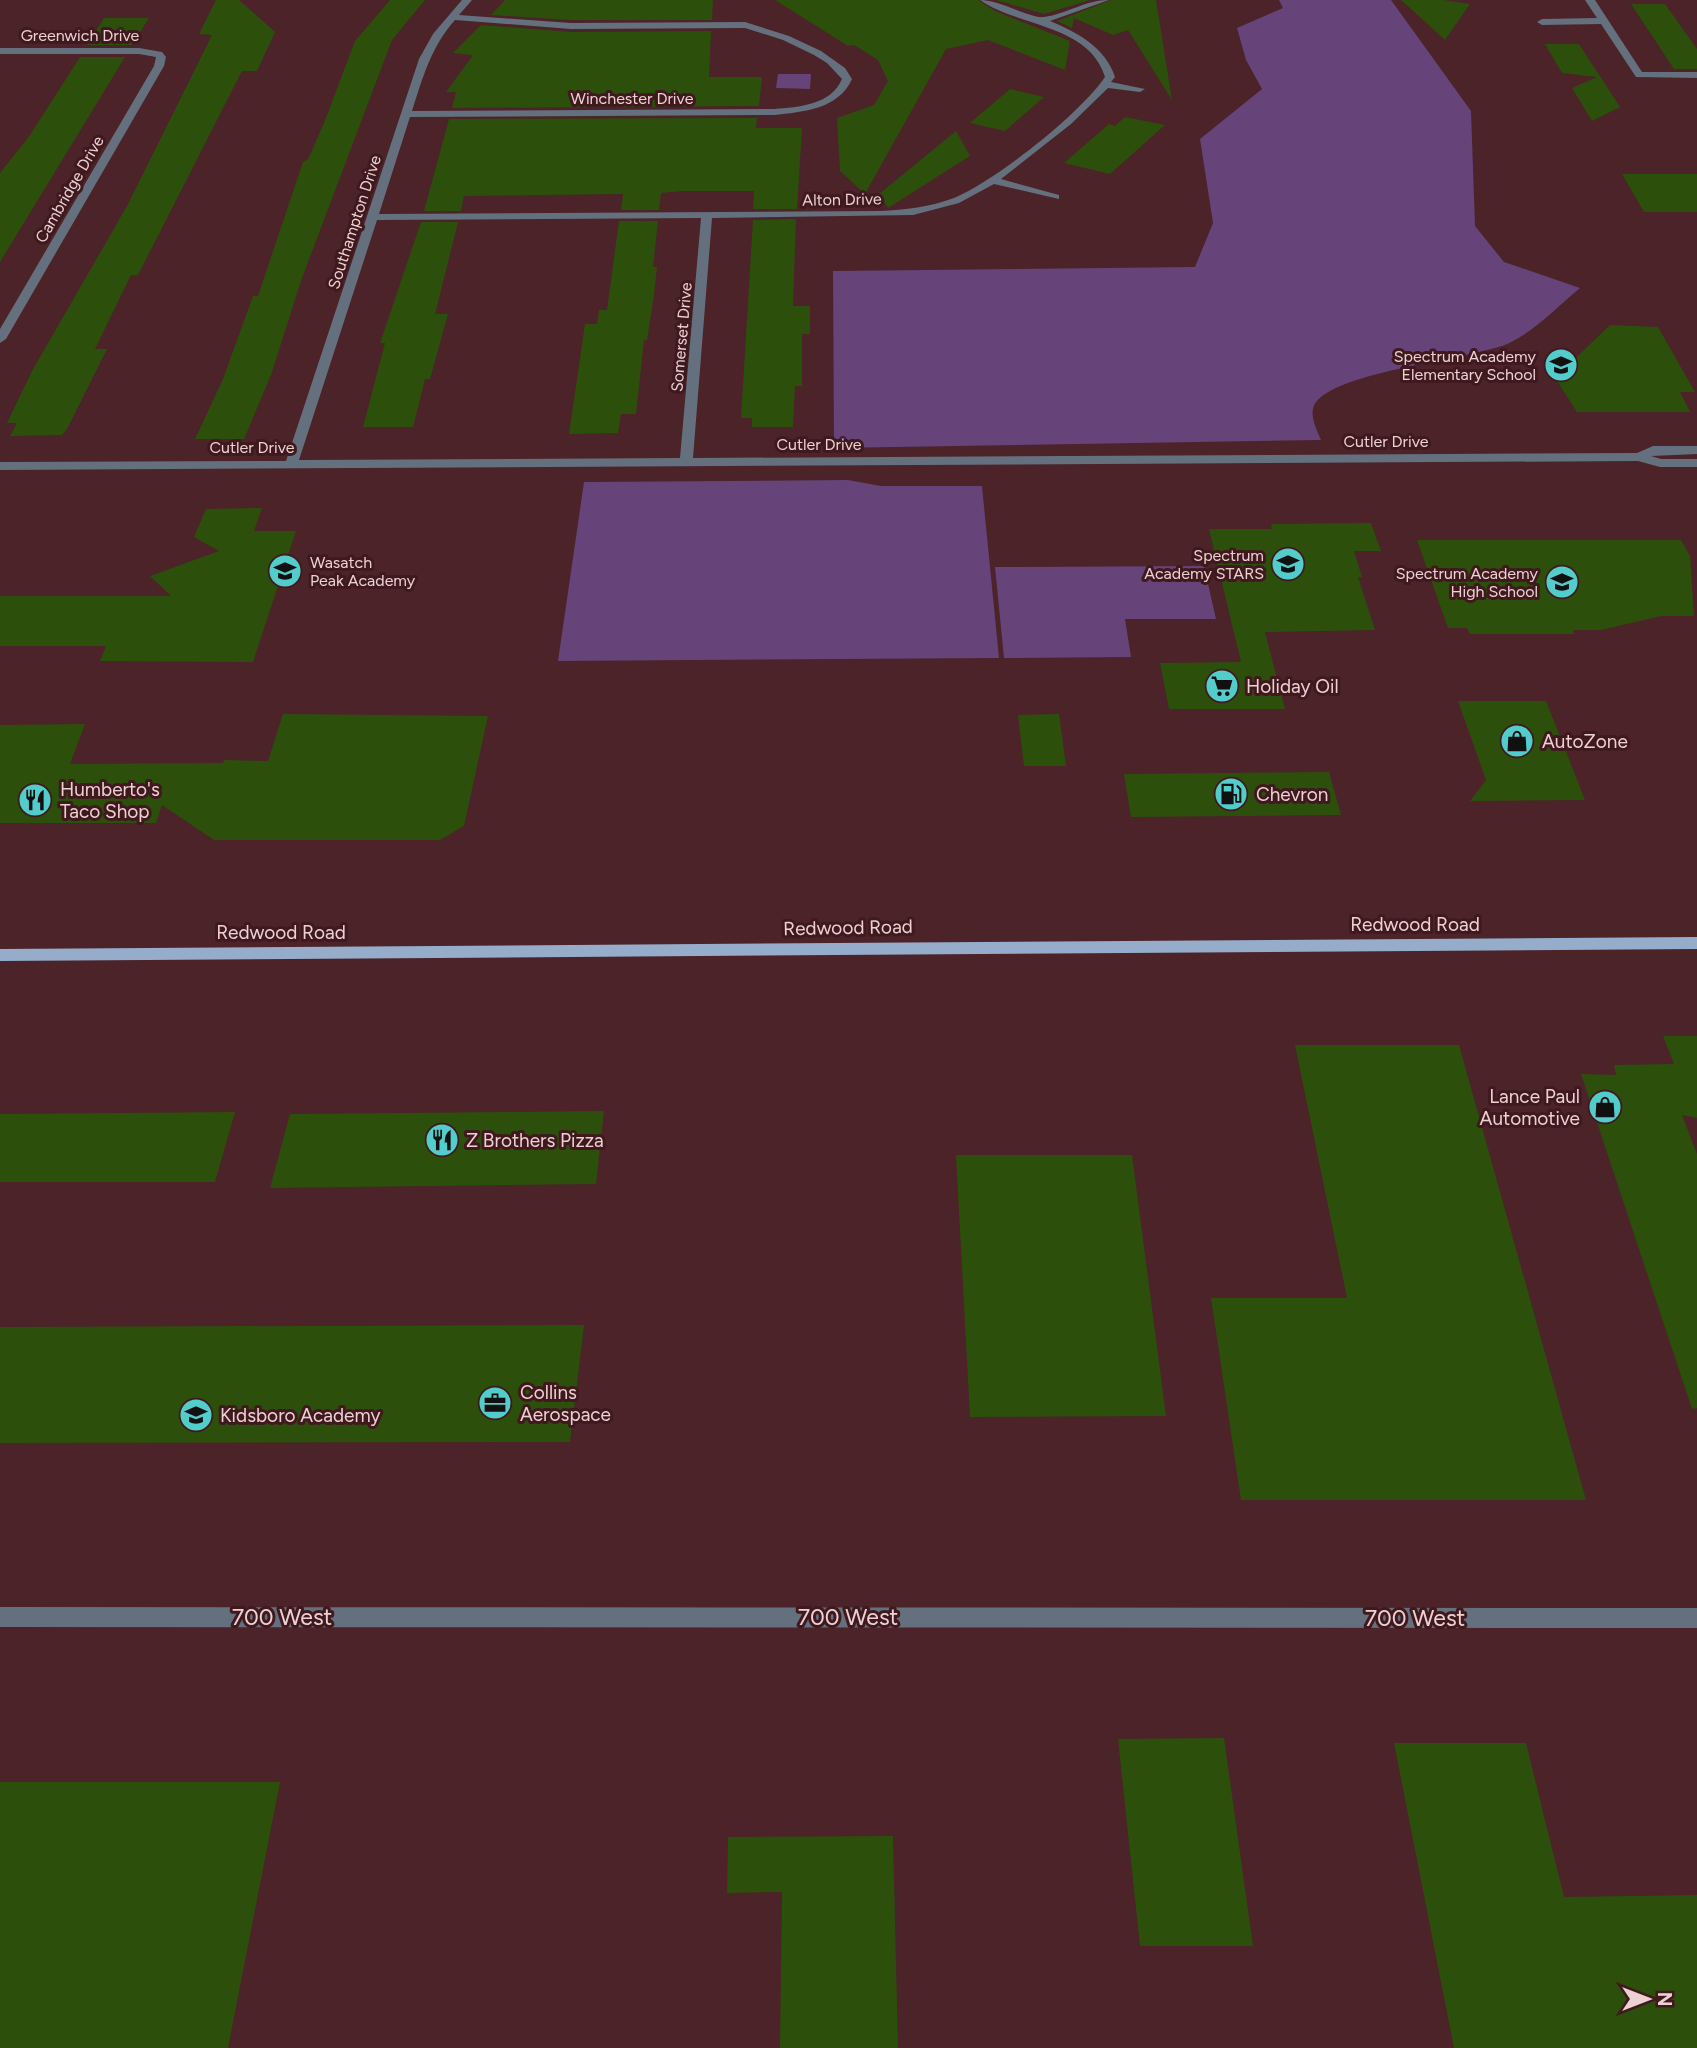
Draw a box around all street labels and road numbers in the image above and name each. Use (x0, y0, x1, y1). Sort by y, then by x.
street label: Greenwich Drive (21, 26, 140, 45)
street label: Winchester Drive (571, 89, 694, 108)
street label: Cambridge Drive (31, 132, 108, 246)
street label: Southampton Drive (324, 153, 385, 291)
street label: Alton Drive (802, 189, 882, 210)
street label: Somerset Drive (667, 281, 696, 393)
street label: Cutler Drive (1343, 432, 1429, 451)
street label: Cutler Drive (776, 435, 862, 454)
street label: Cutler Drive (209, 438, 295, 457)
street label: Redwood Road (1350, 913, 1480, 936)
street label: Redwood Road (783, 915, 913, 940)
street label: Redwood Road (216, 921, 346, 944)
street label: 700 West (232, 1603, 332, 1631)
street label: 700 West (798, 1603, 898, 1631)
street label: 700 West (1365, 1604, 1465, 1632)

